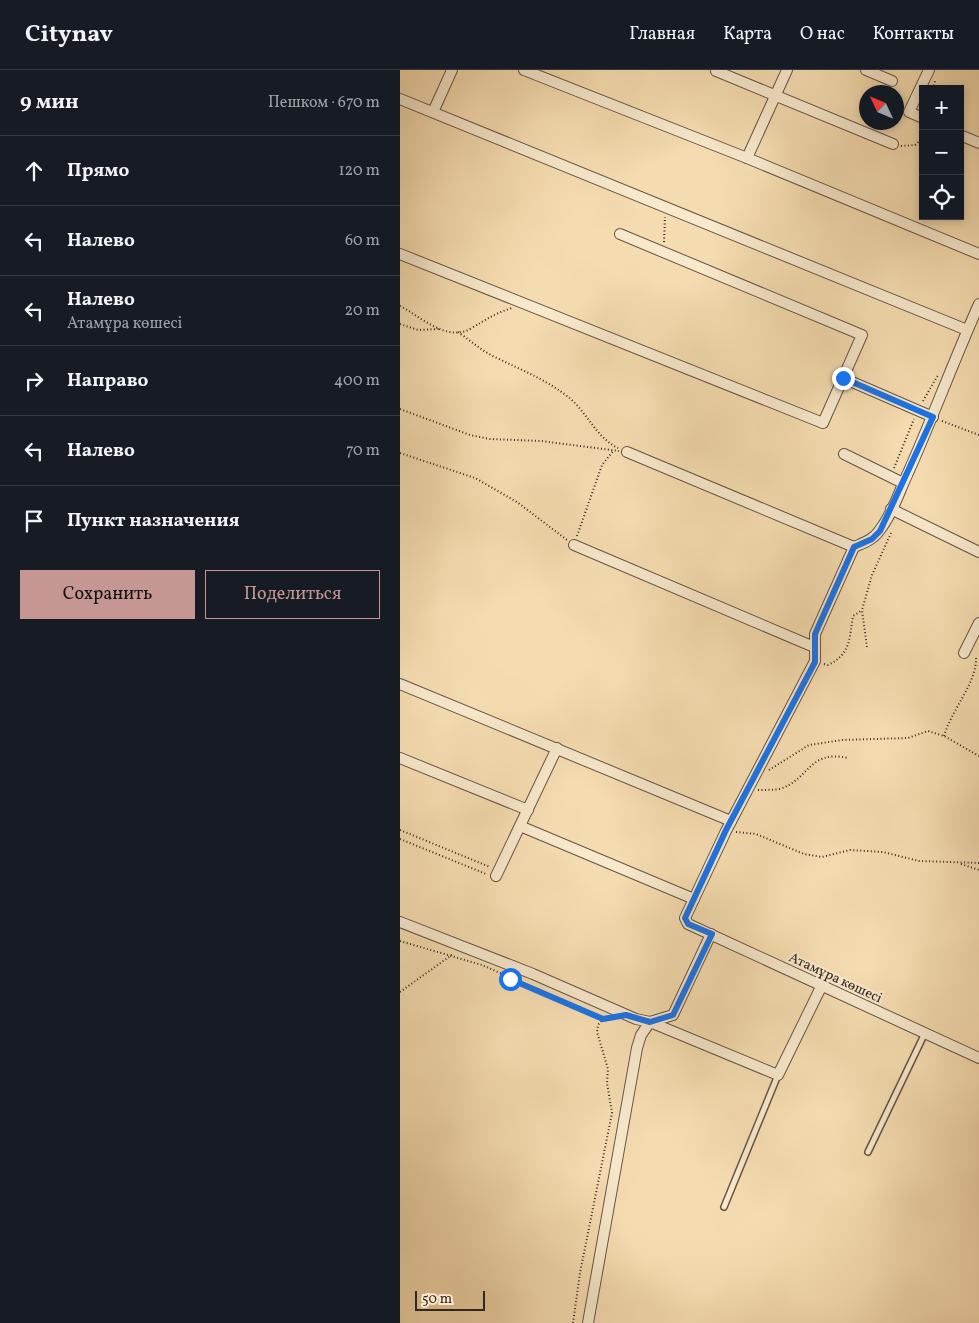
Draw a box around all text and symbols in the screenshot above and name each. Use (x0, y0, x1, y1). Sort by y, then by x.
text: Citynav (25, 18, 113, 52)
text: Главная (629, 22, 695, 47)
text: Карта (723, 22, 772, 47)
text: О нас (800, 22, 845, 47)
text: Контакты (873, 22, 954, 47)
north arrow (859, 85, 904, 130)
map controls (919, 85, 964, 220)
button: + (919, 85, 964, 130)
text: 9 мин (20, 88, 79, 117)
text: Пешком · 670 m (268, 92, 380, 114)
button: − (919, 130, 964, 175)
icon: ahead (20, 157, 48, 185)
text: Прямо (67, 158, 129, 184)
text: 120 m (338, 160, 380, 182)
button: locate (919, 175, 964, 220)
icon: left (20, 227, 48, 255)
text: Налево (67, 228, 135, 254)
text: 60 m (345, 230, 380, 252)
text: Налево (67, 287, 135, 313)
icon: left (20, 297, 48, 325)
text: 20 m (345, 300, 380, 322)
text: Атамұра көшесі (67, 313, 182, 335)
icon: right (20, 367, 48, 395)
route end (832, 367, 855, 390)
text: Направо (67, 368, 149, 394)
text: 400 m (334, 370, 380, 392)
icon: left (20, 437, 48, 465)
text: Налево (67, 438, 135, 464)
text: 70 m (346, 440, 380, 462)
icon: arrive (20, 507, 48, 535)
text: Пункт назначения (67, 508, 240, 534)
button: Сохранить (20, 570, 195, 619)
button: Поделиться (205, 570, 380, 619)
street label: Атамұра көшесі (786, 948, 885, 1008)
route start (499, 968, 522, 991)
scale bar (415, 1288, 485, 1311)
text: 50 m (422, 1290, 452, 1309)

